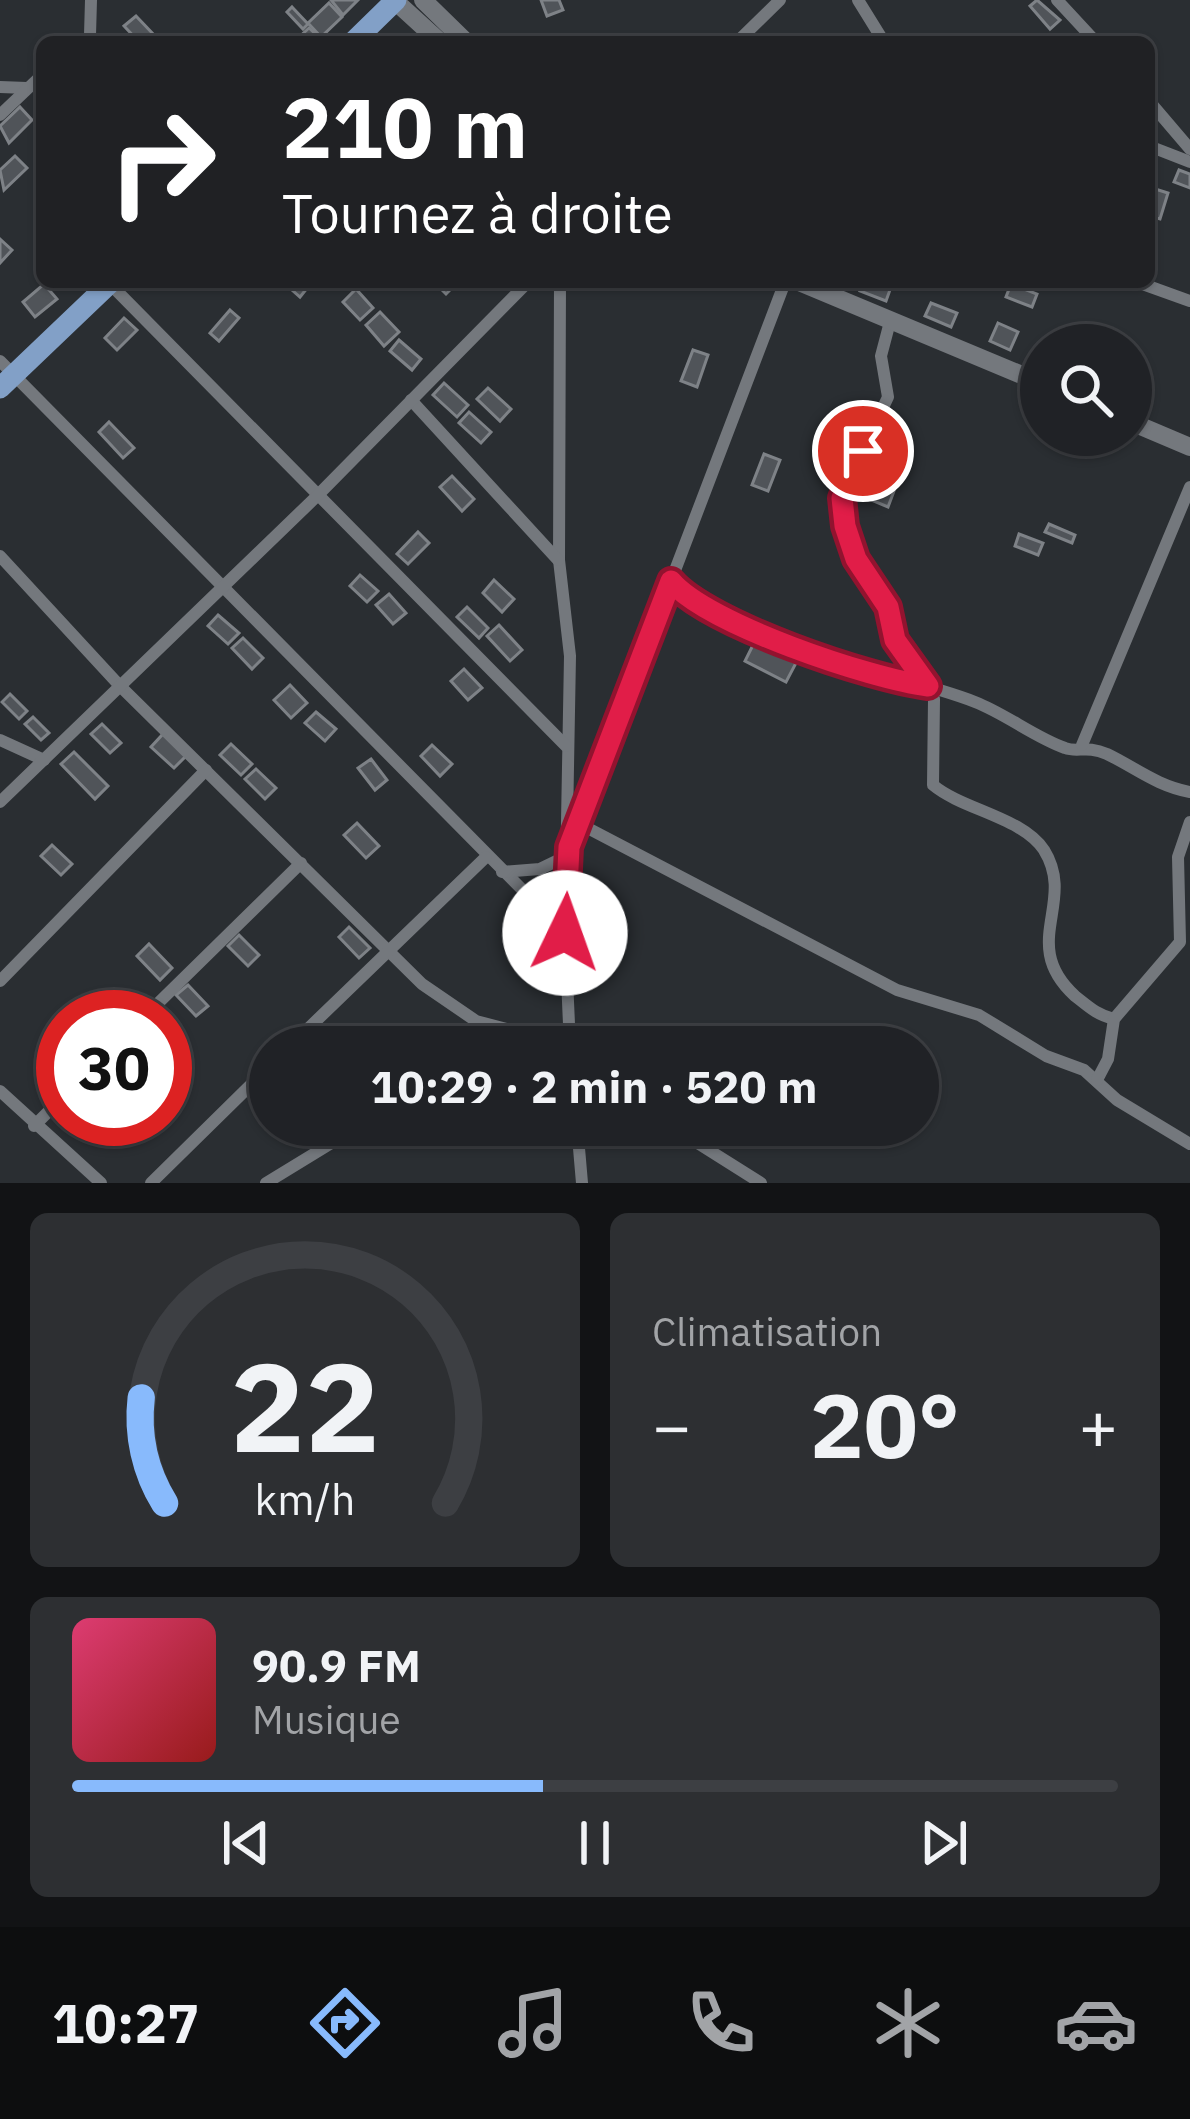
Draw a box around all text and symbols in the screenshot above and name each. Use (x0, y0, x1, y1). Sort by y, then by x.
text: 210 m (282, 72, 528, 181)
icon: right (84, 84, 240, 240)
text: Tournez à droite (282, 178, 673, 248)
map controls (1020, 324, 1152, 456)
button: search (1020, 324, 1152, 456)
pin (812, 400, 914, 502)
icon: arrive (830, 418, 896, 484)
position arrow (502, 870, 628, 996)
speed limit sign: 30 (36, 990, 192, 1146)
text: 10:29 · 2 min · 520 m (371, 1057, 817, 1115)
text: Climatisation (652, 1306, 882, 1357)
text: 22 (230, 1324, 380, 1486)
text: 20° (810, 1366, 960, 1483)
text: − (652, 1382, 692, 1468)
text: + (1078, 1382, 1118, 1468)
text: km/h (255, 1471, 355, 1527)
text: 90.9 FM (252, 1636, 421, 1694)
text: Musique (252, 1694, 401, 1745)
icon: previous (213, 1810, 279, 1876)
icon: pause (562, 1810, 628, 1876)
icon: next (911, 1810, 977, 1876)
icon: directions (303, 1981, 387, 2065)
icon: music (491, 1981, 575, 2065)
icon: phone (679, 1981, 763, 2065)
icon: climate (866, 1981, 950, 2065)
icon: car (1054, 1981, 1138, 2065)
text: 10:27 (52, 1988, 199, 2058)

